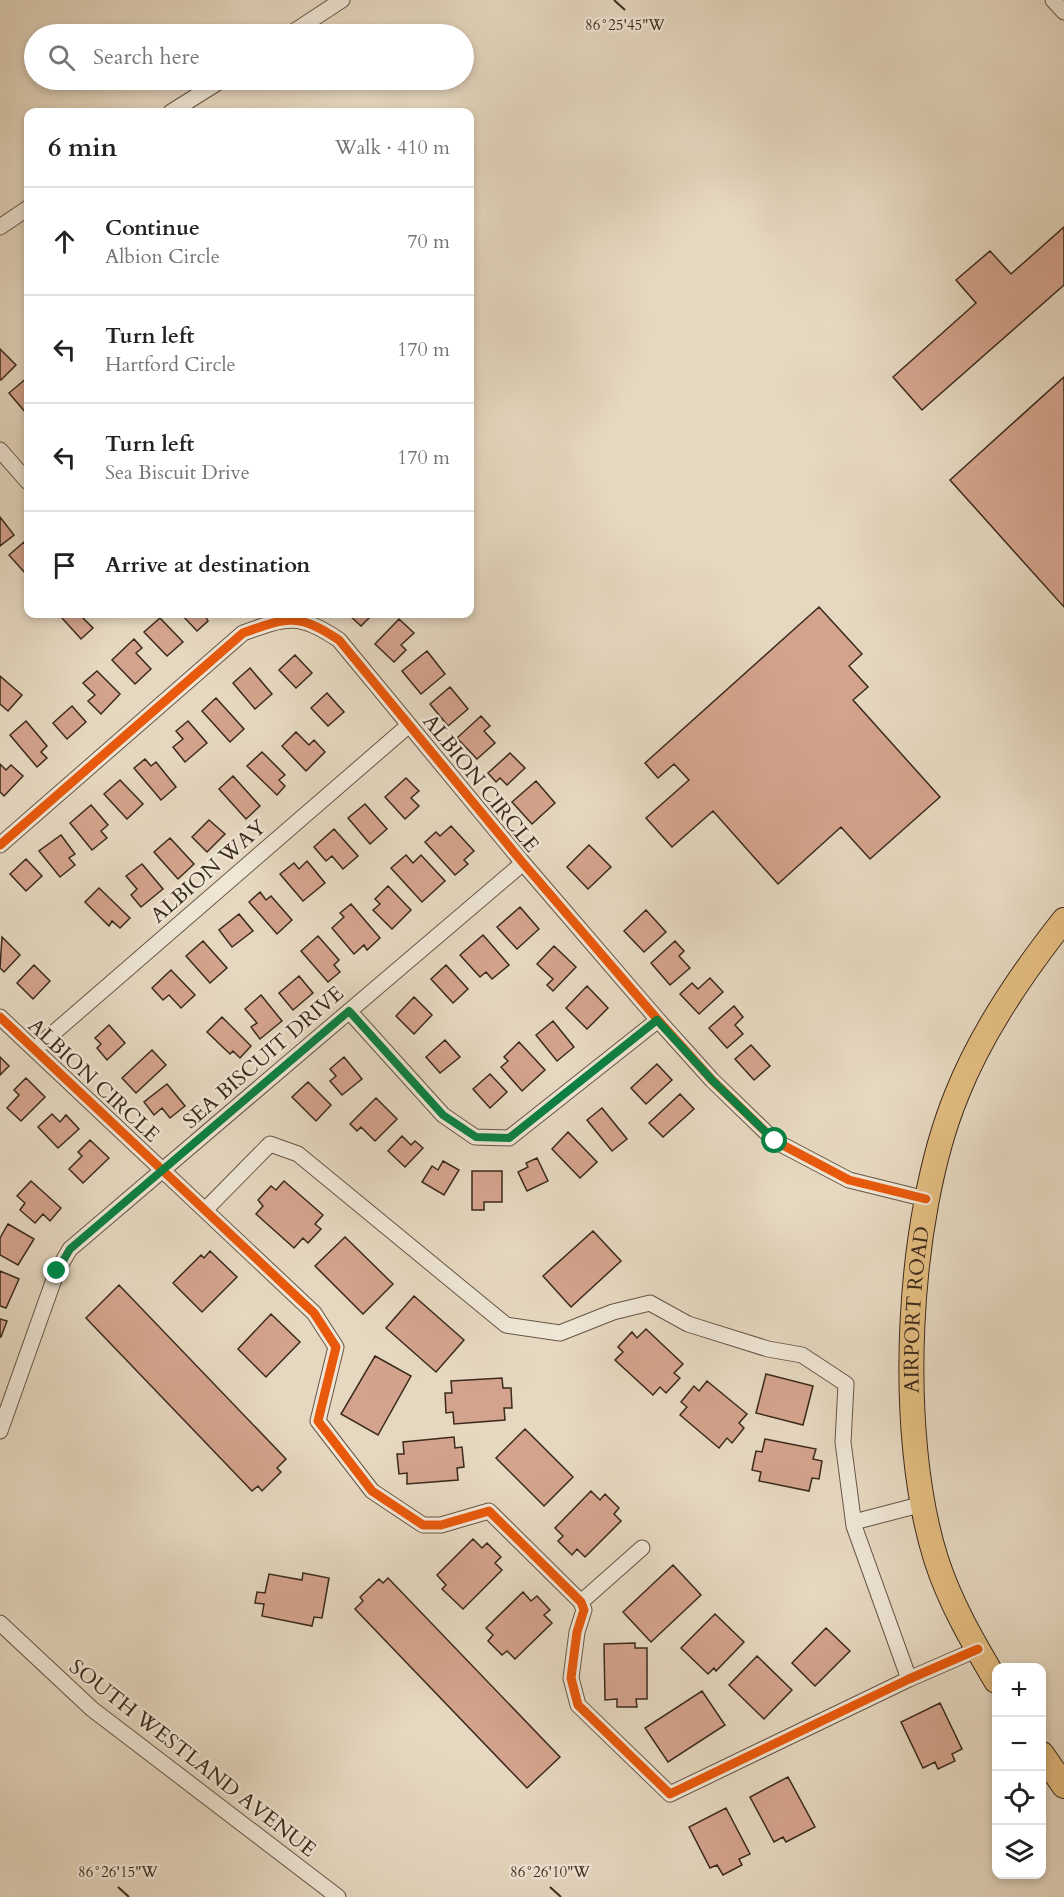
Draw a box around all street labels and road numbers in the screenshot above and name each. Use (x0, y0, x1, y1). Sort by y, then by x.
street label: ALBION CIRCLE (416, 708, 545, 859)
street label: ALBION WAY (144, 813, 273, 930)
street label: SEA BISCUIT DRIVE (177, 979, 350, 1135)
street label: ALBION CIRCLE (21, 1012, 166, 1149)
street label: AIRPORT ROAD (897, 1224, 937, 1394)
street label: SOUTH WESTLAND AVENUE (63, 1653, 322, 1864)

